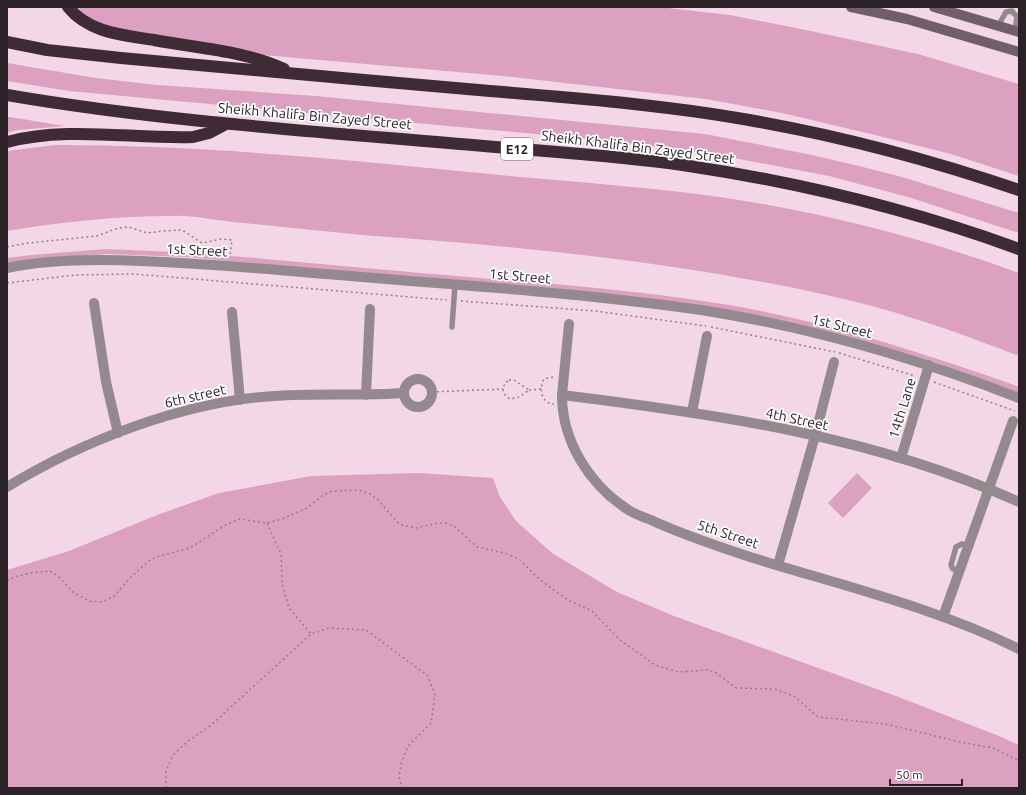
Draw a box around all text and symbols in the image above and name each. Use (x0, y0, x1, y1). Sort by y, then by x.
street label: Sheikh Khalifa Bin Zayed Street (217, 100, 413, 133)
street label: Sheikh Khalifa Bin Zayed Street (540, 127, 736, 167)
road number: E12 (501, 138, 533, 160)
street label: 1st Street (166, 240, 229, 260)
street label: 1st Street (489, 265, 552, 287)
street label: 1st Street (810, 311, 874, 341)
street label: 14th Lane (885, 376, 919, 440)
street label: 6th street (163, 381, 228, 411)
street label: 4th Street (764, 405, 830, 434)
street label: 5th Street (695, 517, 761, 552)
scale bar (890, 761, 962, 787)
text: 50 m (896, 768, 923, 781)

